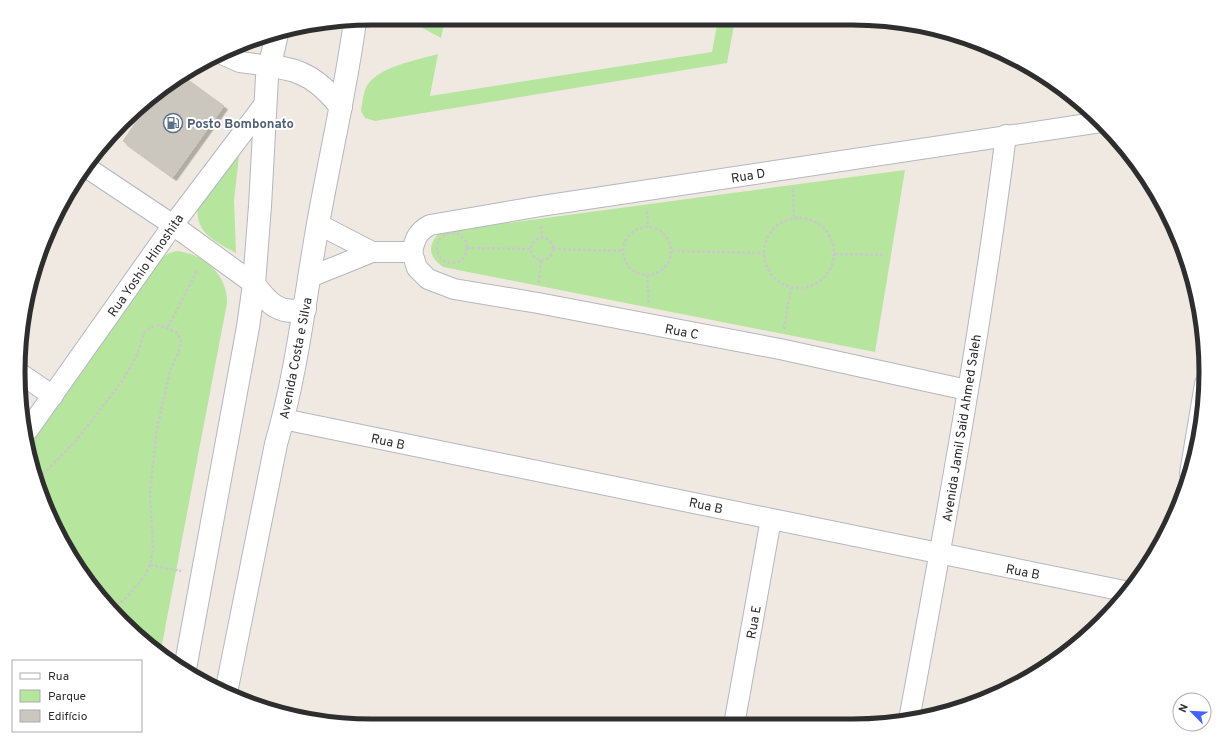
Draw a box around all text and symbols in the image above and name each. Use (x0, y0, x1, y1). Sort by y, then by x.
fuel station icon: Posto Bombonato (162, 112, 184, 134)
place label: Posto Bombonato (187, 117, 294, 133)
street label: Rua D (730, 166, 767, 188)
street label: Rua Yoshio Hinoshita (105, 212, 188, 321)
street label: Avenida Costa e Silva (277, 296, 317, 421)
street label: Rua C (663, 322, 700, 344)
street label: Avenida Jamil Said Ahmed Saleh (940, 333, 986, 523)
street label: Rua B (369, 432, 406, 454)
street label: Rua B (687, 496, 724, 518)
street label: Rua B (1004, 562, 1041, 584)
street label: Rua E (744, 604, 766, 640)
legend (12, 660, 142, 732)
text: Rua (48, 669, 69, 685)
text: Parque (48, 689, 86, 705)
north arrow (1172, 692, 1212, 732)
text: N (1176, 702, 1192, 715)
text: Edifício (48, 709, 88, 725)

